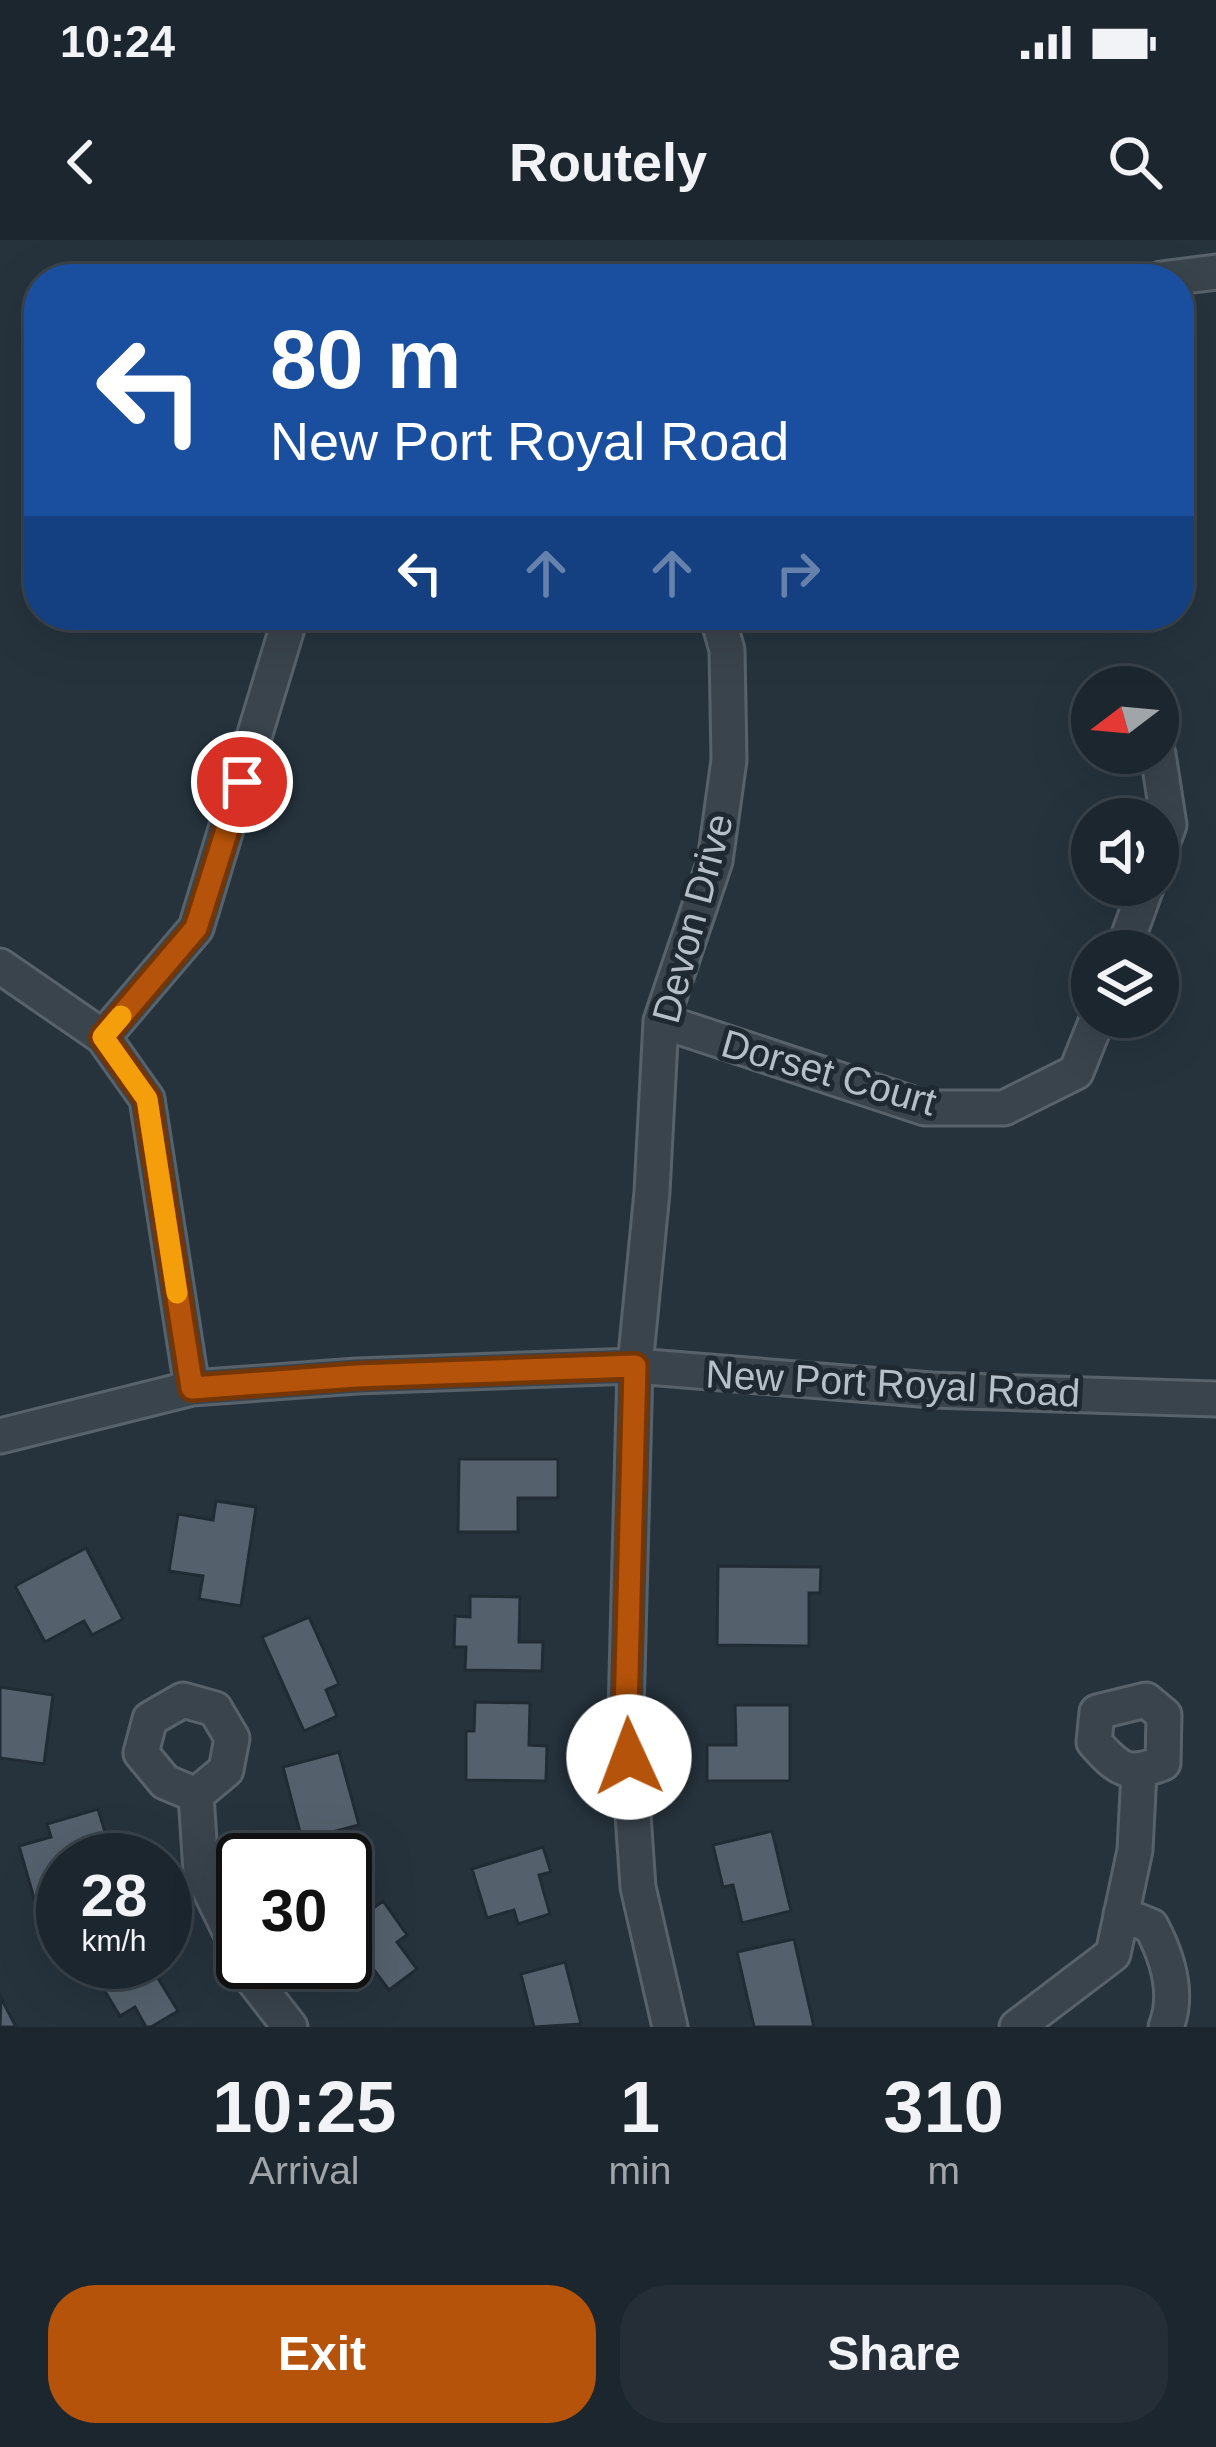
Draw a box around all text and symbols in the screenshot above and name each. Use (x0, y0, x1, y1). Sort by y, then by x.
text: 10:24 (60, 16, 175, 67)
icon: back (48, 129, 114, 195)
icon: search (1102, 129, 1168, 195)
text: Routely (509, 132, 707, 192)
icon: left (72, 312, 228, 468)
text: 80 m (270, 312, 461, 406)
text: New Port Royal Road (270, 411, 789, 471)
icon: left (387, 540, 453, 606)
icon: ahead (513, 540, 579, 606)
icon: ahead (639, 540, 705, 606)
icon: right (765, 540, 831, 606)
north arrow (1071, 666, 1179, 774)
map controls (1071, 666, 1179, 1038)
pin (191, 731, 293, 833)
icon: arrive (209, 749, 275, 815)
button: sound (1071, 798, 1179, 906)
street label: Devon Drive (644, 809, 741, 1027)
button: layers (1071, 930, 1179, 1038)
street label: Dorset Court (717, 1021, 941, 1124)
street label: New Port Royal Road (705, 1352, 1081, 1415)
position arrow (566, 1694, 692, 1820)
speed limit sign: 30 (216, 1833, 372, 1989)
text: 28 (81, 1862, 147, 1929)
text: km/h (81, 1924, 147, 1957)
text: 10:25 (212, 2067, 396, 2147)
text: 1 (620, 2067, 660, 2147)
text: 310 (884, 2067, 1004, 2147)
text: Arrival (249, 2149, 360, 2192)
text: min (609, 2149, 671, 2192)
text: m (927, 2149, 960, 2192)
button: Exit (48, 2285, 596, 2423)
button: Share (620, 2285, 1168, 2423)

